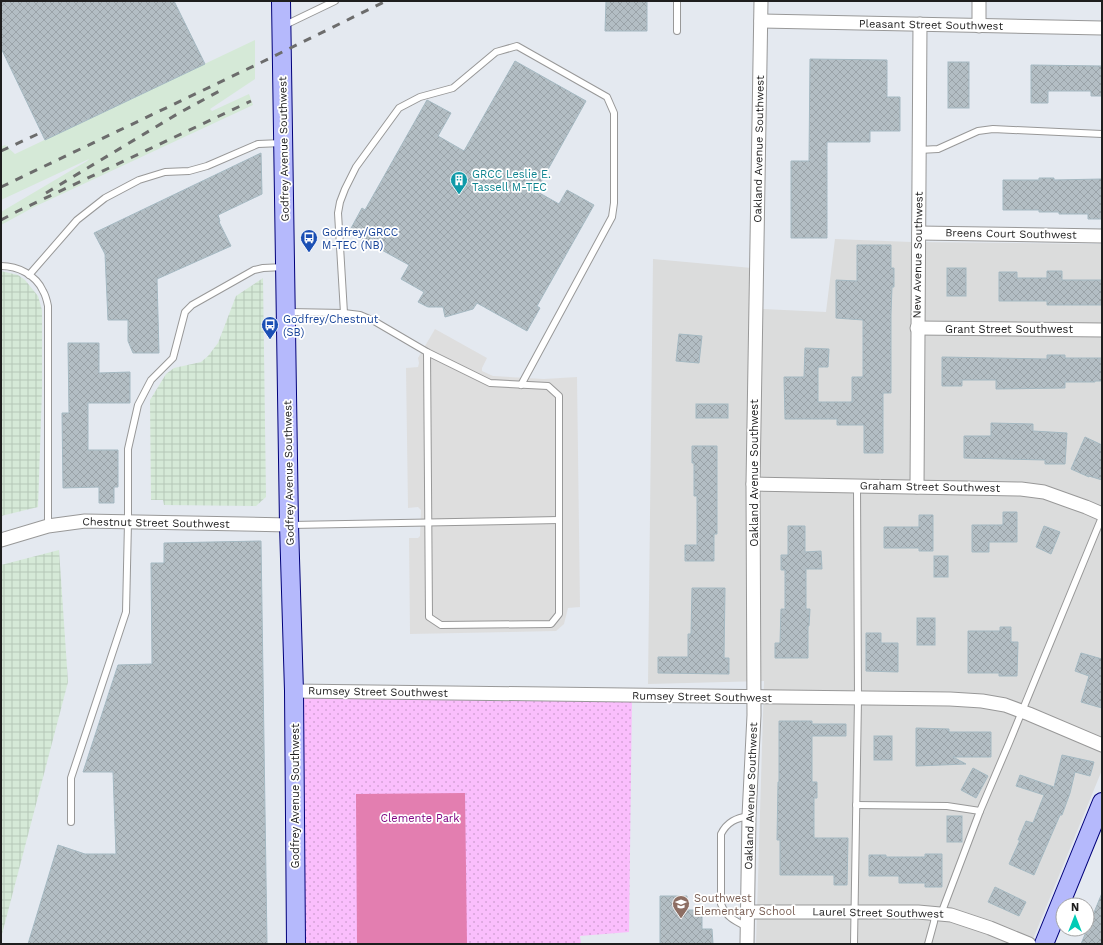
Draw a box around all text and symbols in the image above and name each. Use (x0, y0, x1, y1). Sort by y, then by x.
street label: Pleasant Street Southwest (859, 17, 1004, 33)
street label: Oakland Avenue Southwest (751, 75, 767, 223)
street label: Godfrey Avenue Southwest (276, 76, 292, 222)
place label: GRCC Leslie E. Tassell M-TEC (472, 168, 551, 194)
building icon: GRCC Leslie E. Tassell M-TEC (449, 170, 469, 195)
street label: New Avenue Southwest (910, 191, 926, 318)
place label: Godfrey/GRCC M-TEC (NB) (322, 226, 399, 252)
street label: Breens Court Southwest (945, 226, 1077, 242)
bus stop icon: Godfrey/GRCC M-TEC (NB) (299, 228, 319, 253)
place label: Godfrey/Chestnut (SB) (283, 313, 379, 339)
bus stop icon: Godfrey/Chestnut (SB) (260, 315, 280, 340)
street label: Grant Street Southwest (945, 323, 1073, 336)
street label: Oakland Avenue Southwest (748, 399, 761, 547)
street label: Godfrey Avenue Southwest (281, 400, 297, 546)
street label: Graham Street Southwest (860, 479, 1001, 495)
street label: Chestnut Street Southwest (82, 515, 230, 531)
street label: Rumsey Street Southwest (308, 684, 448, 700)
street label: Rumsey Street Southwest (632, 689, 772, 705)
street label: Oakland Avenue Southwest (742, 722, 760, 870)
street label: Godfrey Avenue Southwest (289, 723, 302, 869)
park label: Clemente Park (380, 812, 460, 825)
place label: Southwest Elementary School (694, 892, 796, 918)
school or university icon: Southwest Elementary School (671, 894, 691, 919)
north arrow (1055, 897, 1095, 937)
text: N (1071, 901, 1079, 914)
street label: Laurel Street Southwest (812, 905, 944, 921)

